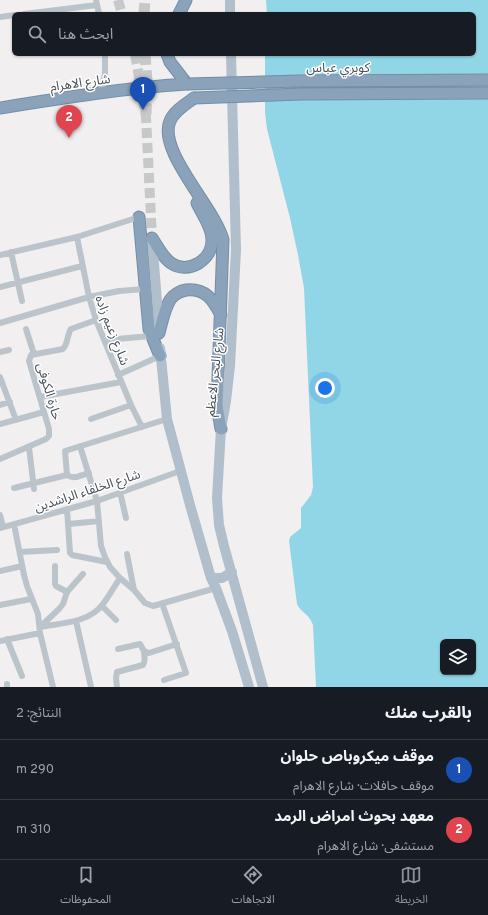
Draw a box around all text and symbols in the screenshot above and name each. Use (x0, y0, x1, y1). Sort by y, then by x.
search box (12, 12, 476, 56)
icon: search (26, 23, 48, 45)
text: ابحث هنا (58, 26, 113, 45)
street label: كوبري عباس (306, 61, 370, 78)
street label: شارع الاهرام (49, 72, 112, 97)
pin: 1 (130, 77, 156, 110)
pin: 2 (56, 105, 82, 138)
street label: شارع زعيم زاده (90, 293, 132, 368)
street label: شارع البحر الاعظم (203, 327, 230, 418)
street label: حارة الكوفى (32, 361, 64, 422)
your location (315, 378, 335, 398)
street label: شارع الخلفاء الراشدين (33, 467, 143, 518)
map controls (440, 639, 476, 675)
button: layers (440, 639, 476, 675)
text: بالقرب منك (385, 703, 472, 725)
text: النتائج: 2 (16, 706, 61, 722)
text: موقف ميكروباص حلوان (280, 748, 434, 767)
text: 290 m (16, 762, 54, 778)
text: 1 (456, 762, 462, 778)
text: موقف حافلات · شارع الاهرام (293, 779, 434, 795)
text: معهد بحوث امراض الرمد (274, 808, 434, 827)
text: 310 m (16, 822, 51, 838)
text: 2 (455, 822, 463, 838)
text: مستشفى · شارع الاهرام (317, 839, 434, 855)
tab: المحفوظات (60, 864, 111, 911)
tab: الاتجاهات (232, 864, 275, 911)
tab: الخريطة (395, 864, 428, 911)

